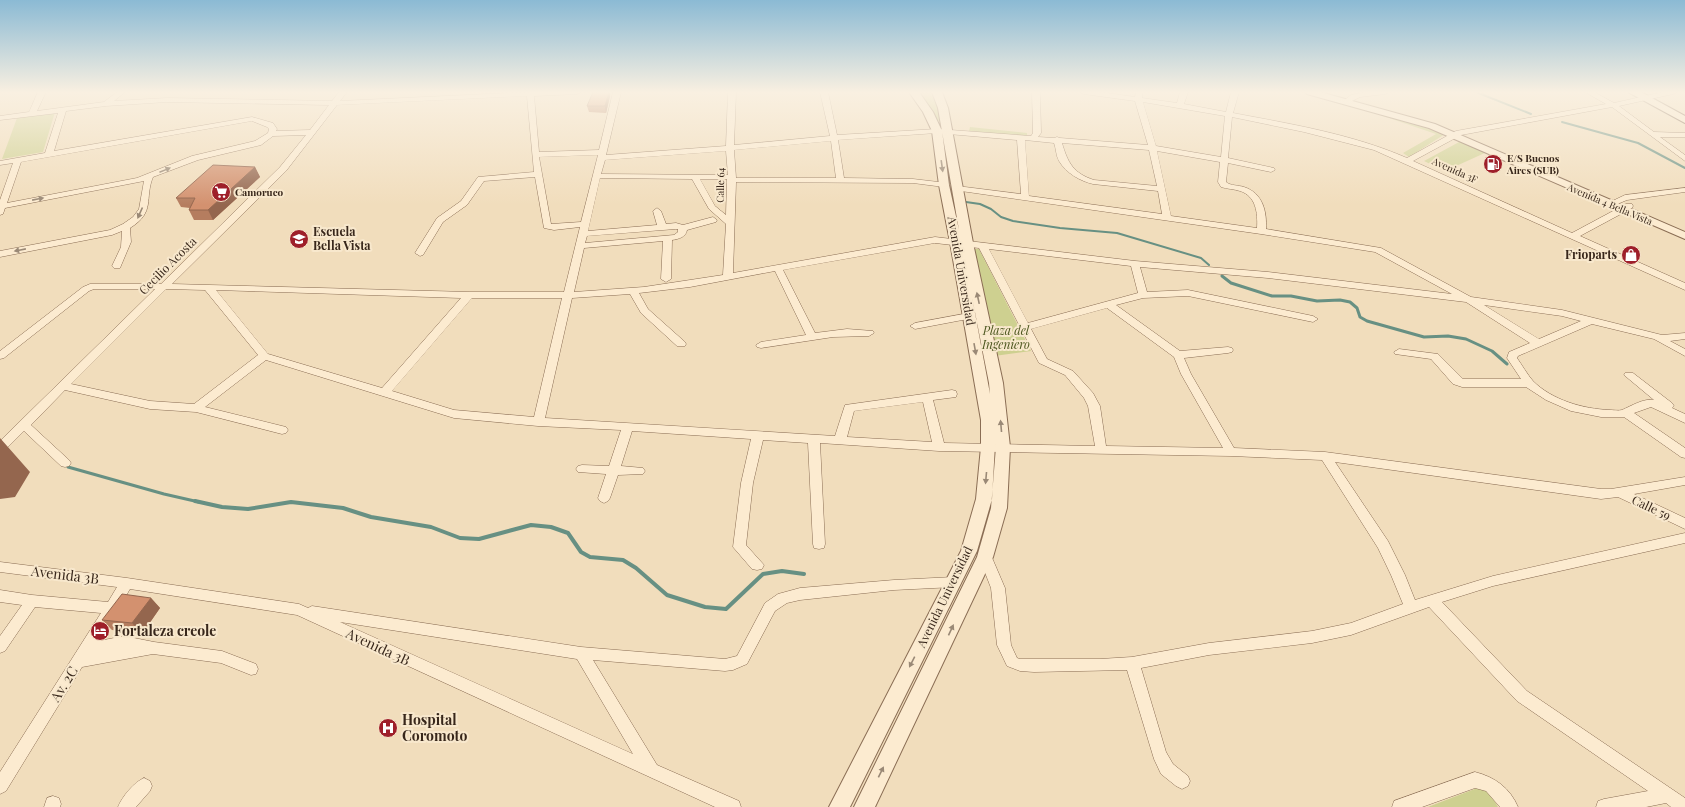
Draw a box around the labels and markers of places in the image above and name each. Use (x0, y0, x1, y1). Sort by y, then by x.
place label: E/S Buenos Aires (SUB) (1506, 151, 1560, 177)
fuel station icon: E/S Buenos Aires (SUB) (1482, 153, 1504, 175)
supermarket icon: Camoruco (210, 181, 232, 203)
place label: Camoruco (235, 185, 284, 199)
place label: Escuela Bella Vista (313, 223, 371, 253)
school or university icon: Escuela Bella Vista (288, 228, 310, 250)
shop icon: Frioparts (1620, 244, 1642, 266)
place label: Frioparts (1565, 246, 1617, 262)
hotel icon: Fortaleza creole (89, 620, 111, 642)
place label: Fortaleza creole (114, 621, 216, 640)
place label: Hospital Coromoto (402, 710, 467, 745)
hospital icon: Hospital Coromoto (377, 717, 399, 739)

